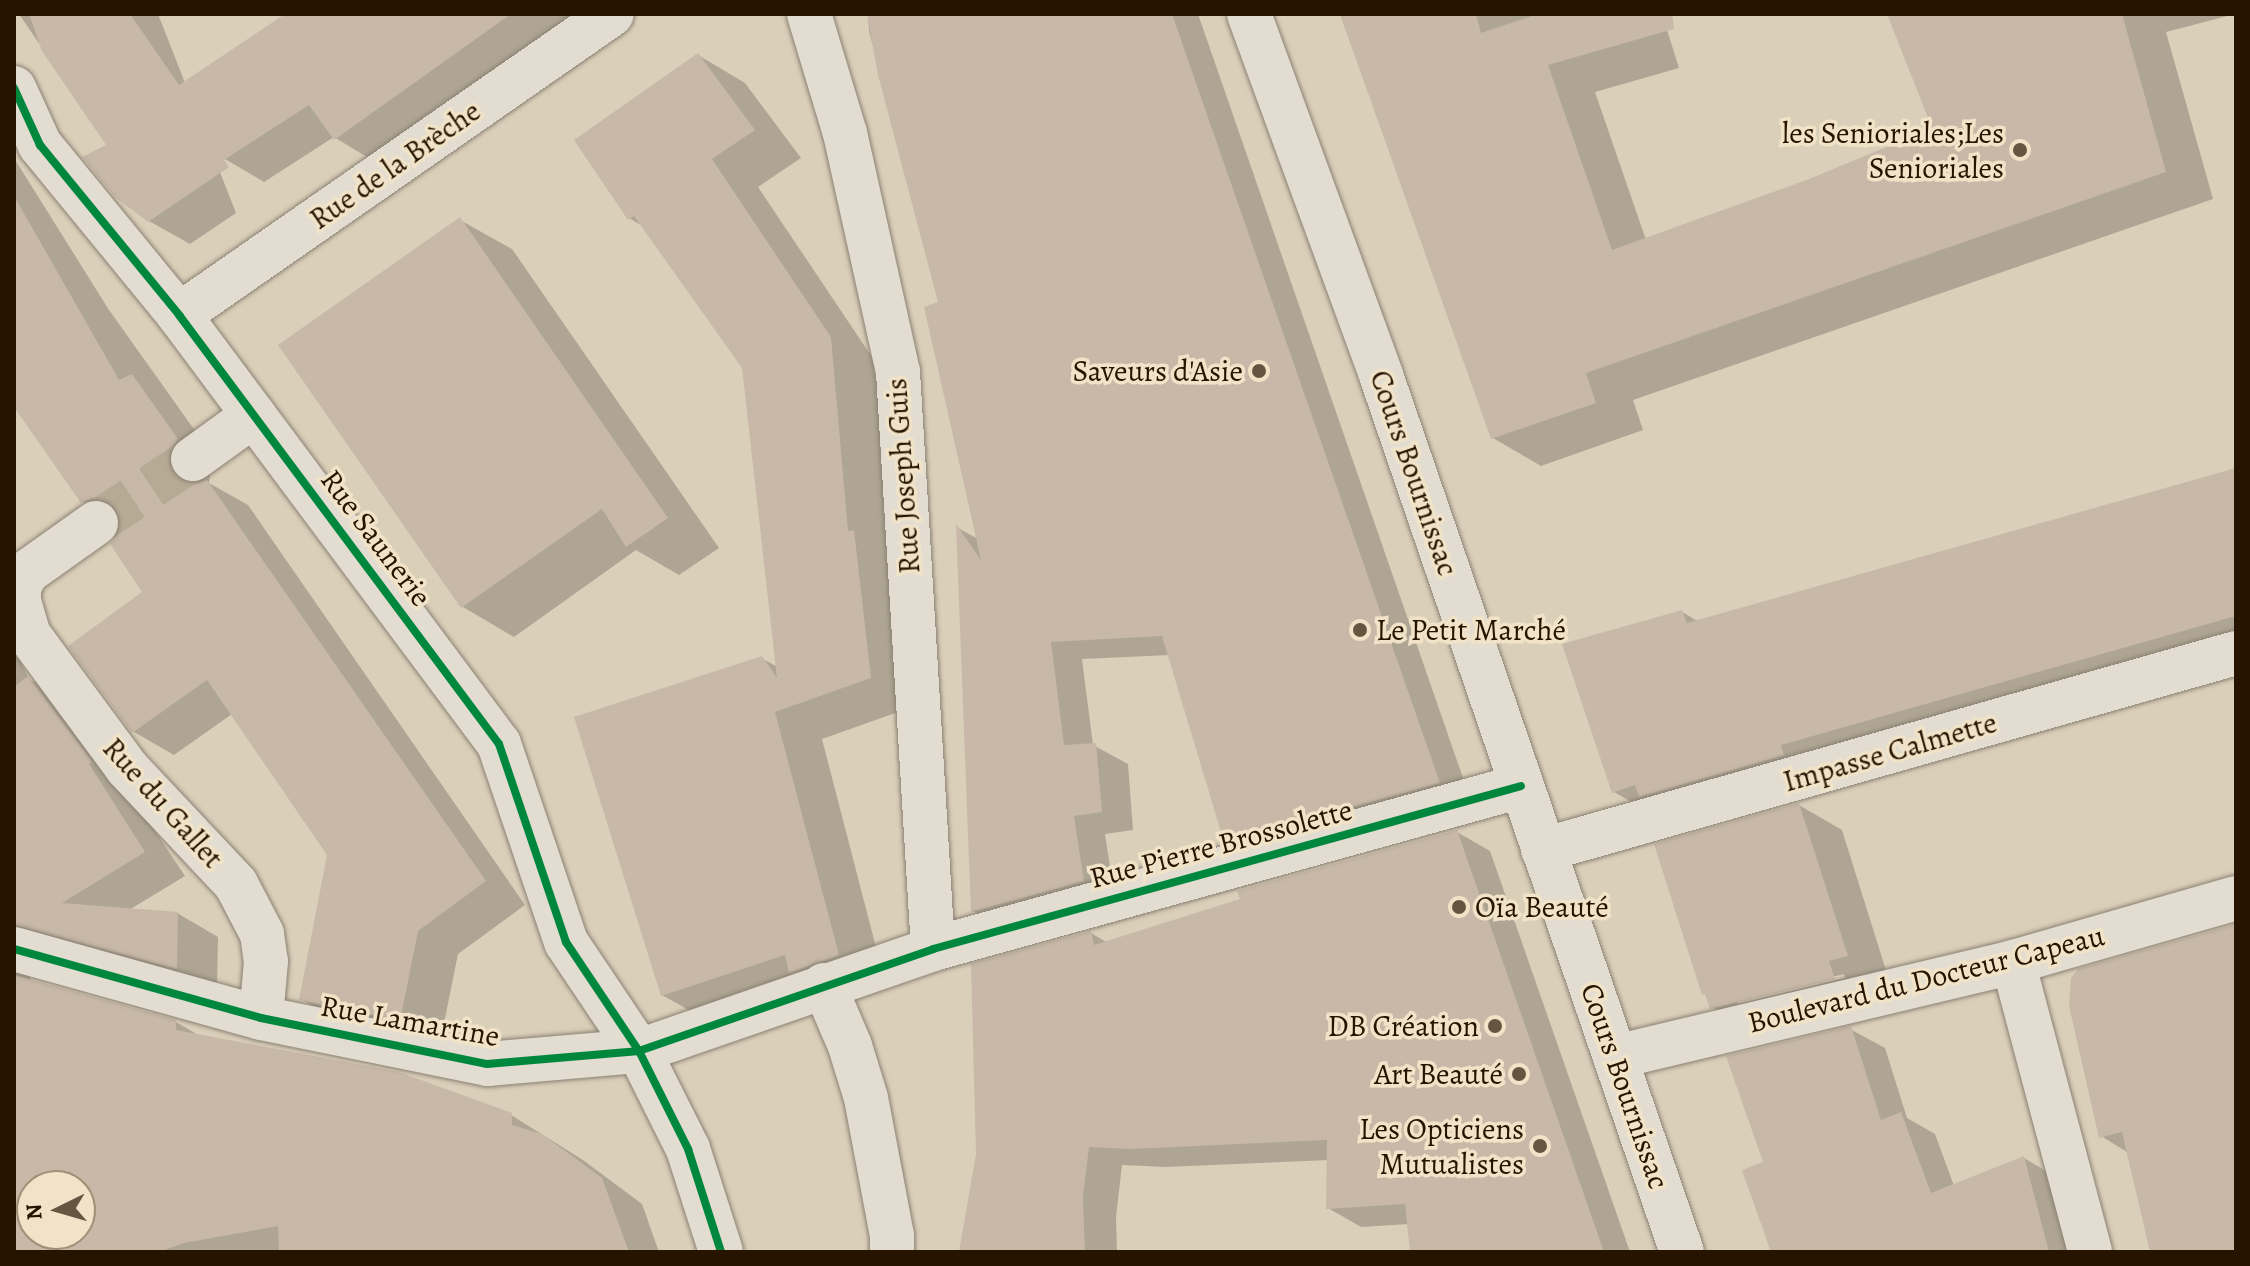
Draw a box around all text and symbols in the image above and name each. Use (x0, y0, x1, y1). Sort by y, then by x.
street label: Rue de la Brèche (303, 93, 487, 237)
place label: les Senioriales;Les Senioriales (1782, 115, 2004, 186)
marker: les Senioriales;Les Senioriales (2011, 141, 2029, 159)
place label: Saveurs d'Asie (1072, 353, 1243, 389)
marker: Saveurs d'Asie (1250, 362, 1268, 380)
street label: Cours Bournissac (1362, 366, 1466, 580)
street label: Rue Joseph Guis (878, 377, 928, 575)
street label: Rue Saunerie (313, 463, 439, 613)
place label: Le Petit Marché (1376, 612, 1566, 648)
marker: Le Petit Marché (1351, 621, 1369, 639)
street label: Impasse Calmette (1779, 704, 2001, 800)
street label: Rue du Gallet (95, 730, 231, 876)
street label: Rue Pierre Brossolette (1086, 792, 1356, 896)
place label: Oïa Beauté (1475, 889, 1609, 925)
marker: Oïa Beauté (1450, 898, 1468, 916)
street label: Boulevard du Docteur Capeau (1744, 917, 2108, 1041)
street label: Cours Bournissac (1573, 979, 1677, 1193)
street label: Rue Lamartine (318, 988, 502, 1054)
place label: DB Création (1328, 1008, 1479, 1044)
marker: DB Création (1486, 1017, 1504, 1035)
place label: Art Beauté (1374, 1056, 1503, 1092)
marker: Art Beauté (1510, 1065, 1528, 1083)
place label: Les Opticiens Mutualistes (1359, 1111, 1524, 1182)
marker: Les Opticiens Mutualistes (1531, 1137, 1549, 1155)
north arrow (16, 1170, 96, 1250)
text: N (18, 1203, 50, 1221)

